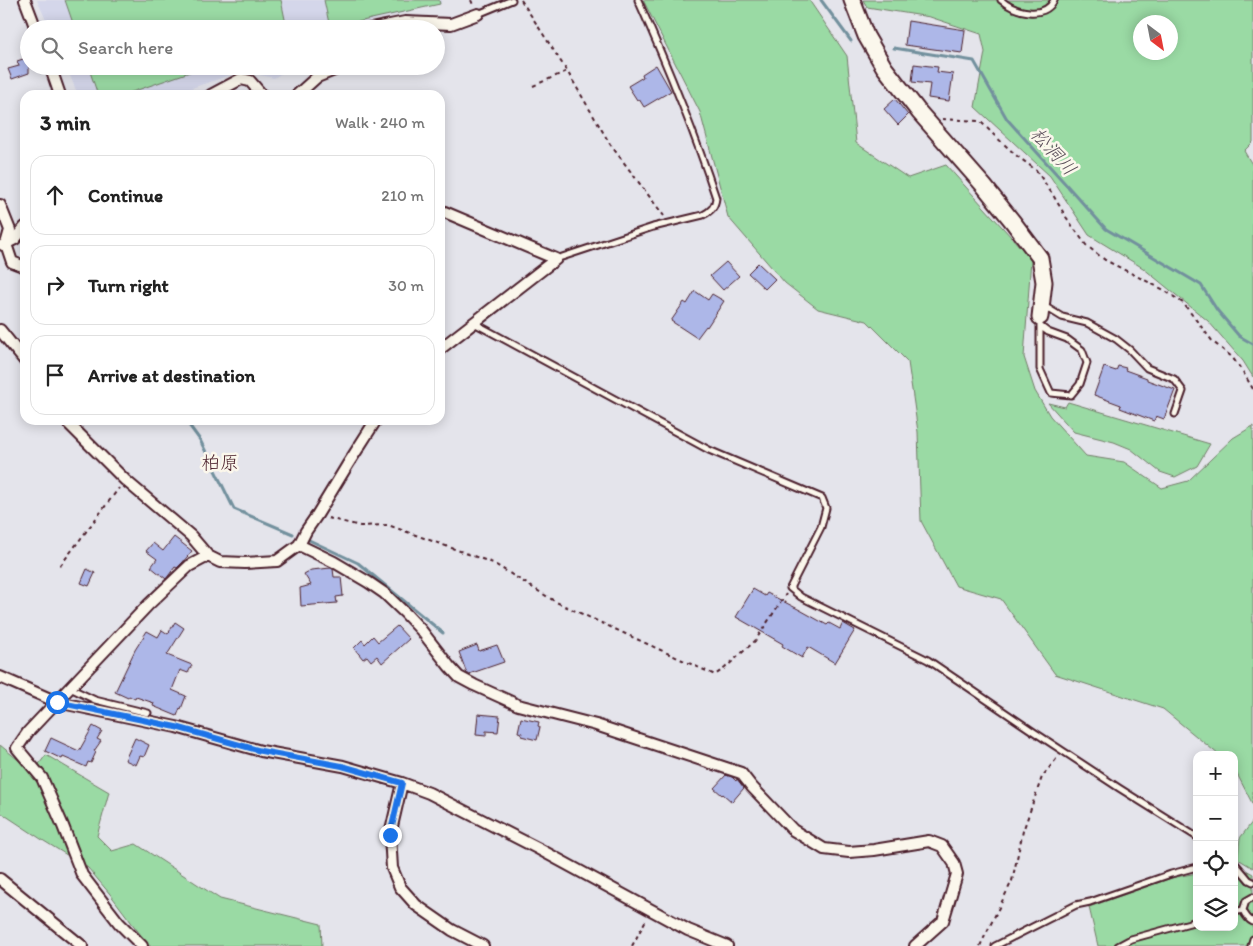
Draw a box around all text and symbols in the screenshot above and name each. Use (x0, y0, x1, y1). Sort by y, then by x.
north arrow (1133, 15, 1178, 60)
search box (20, 20, 445, 75)
icon: search (38, 34, 66, 62)
text: Search here (78, 36, 173, 59)
text: 3 min (40, 110, 90, 135)
text: Walk · 240 m (335, 113, 425, 132)
water label: 松洞川 (1026, 122, 1081, 180)
icon: ahead (41, 181, 69, 209)
text: Continue (88, 184, 163, 207)
text: 210 m (381, 186, 424, 205)
icon: right (41, 271, 69, 299)
text: Turn right (88, 274, 169, 297)
text: 30 m (388, 276, 424, 295)
icon: arrive (41, 361, 69, 389)
text: Arrive at destination (88, 364, 255, 387)
district label: 柏原 (201, 451, 239, 474)
route start (46, 691, 69, 714)
map controls (1193, 751, 1238, 931)
button: + (1193, 751, 1238, 796)
button: − (1193, 796, 1238, 841)
route end (379, 824, 402, 847)
button: locate (1193, 841, 1238, 886)
button: layers (1193, 886, 1238, 931)

